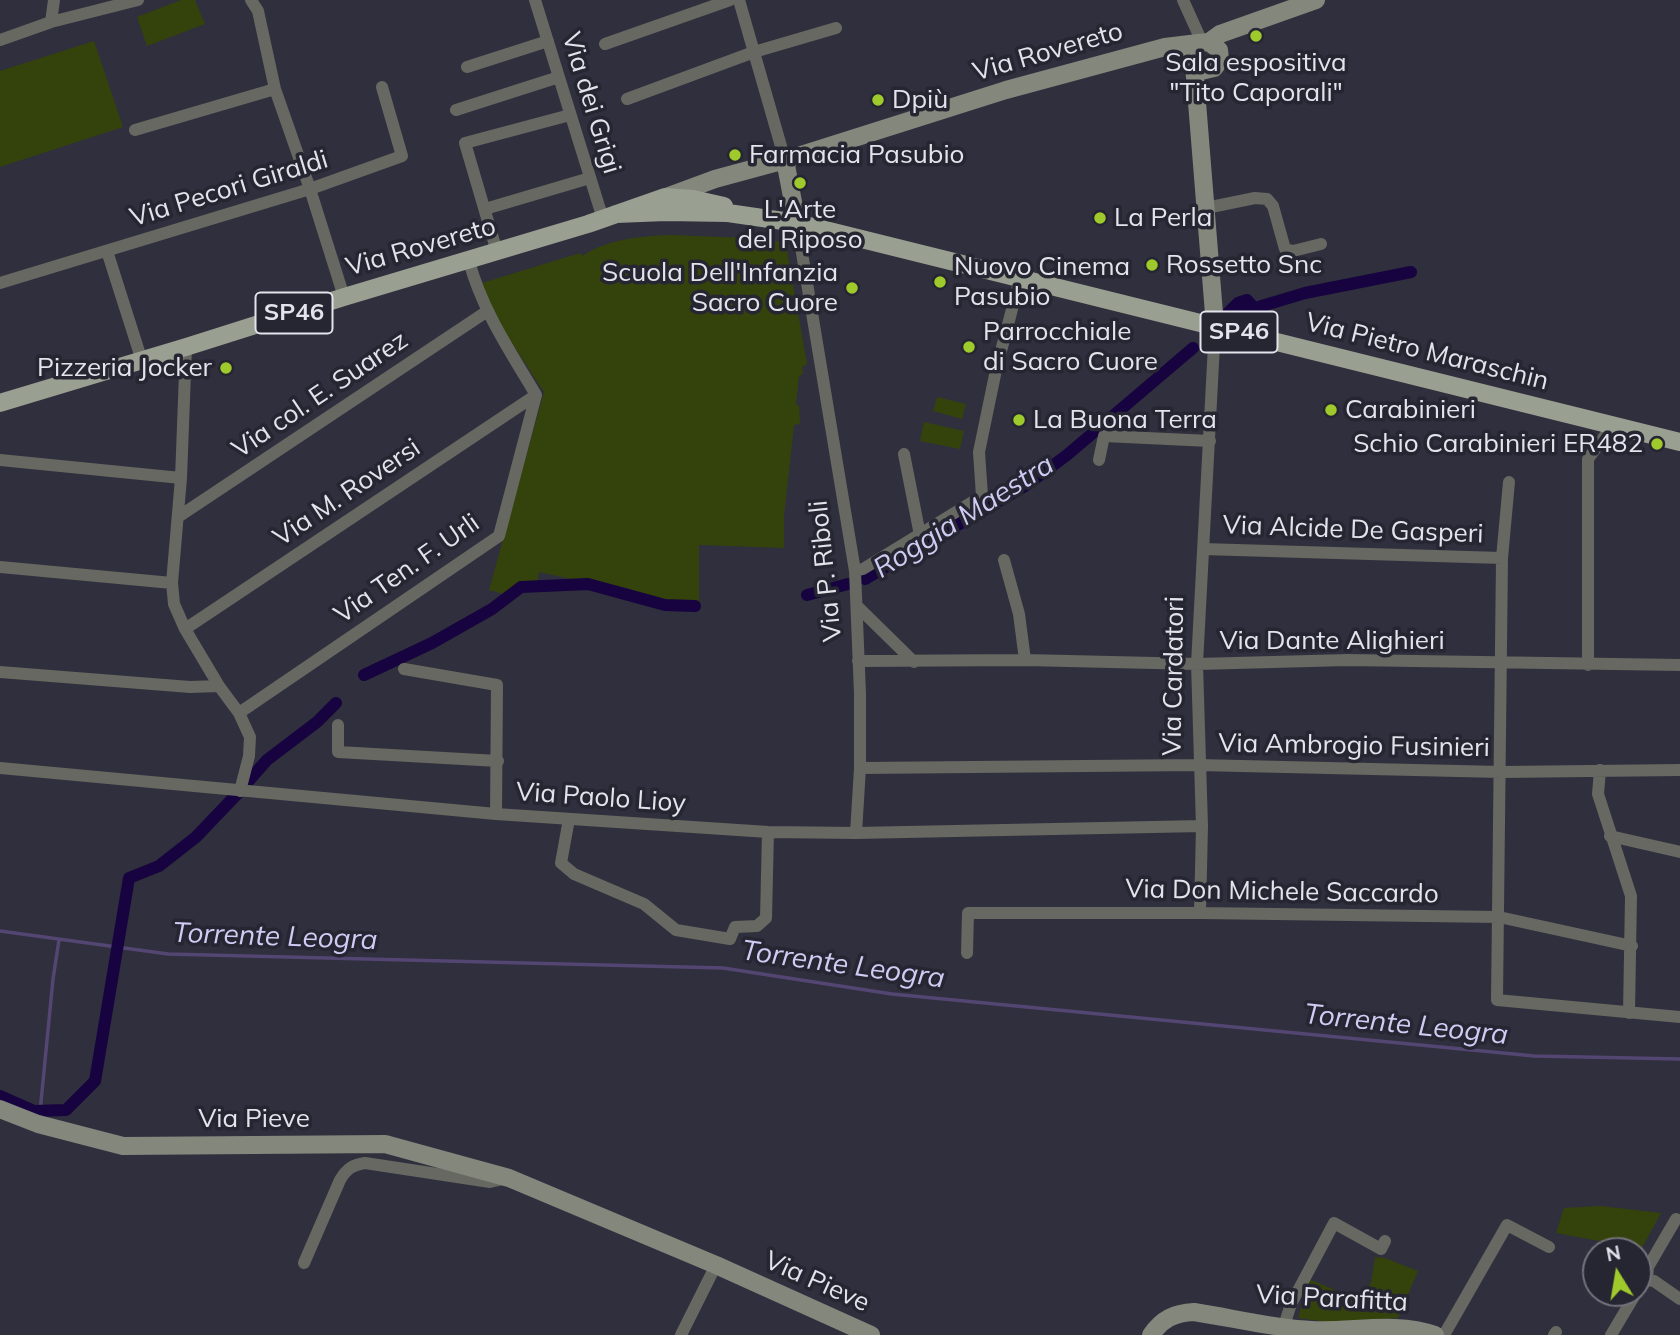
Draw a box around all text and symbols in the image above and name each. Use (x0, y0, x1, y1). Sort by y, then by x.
street label: Via Rovereto (970, 16, 1126, 88)
marker: Sala espositiva "Tito Caporali" (1248, 28, 1264, 44)
street label: Via dei Grigi (555, 29, 627, 177)
place label: Sala espositiva "Tito Caporali" (1165, 47, 1347, 108)
place label: Dpiù (892, 84, 948, 116)
marker: Dpiù (870, 92, 886, 108)
place label: Farmacia Pasubio (749, 139, 964, 171)
street label: Via Pecori Giraldi (126, 144, 332, 234)
marker: Farmacia Pasubio (727, 147, 743, 163)
marker: L'Arte del Riposo (792, 175, 808, 191)
place label: L'Arte del Riposo (737, 194, 863, 256)
place label: La Perla (1114, 202, 1212, 234)
marker: La Perla (1092, 210, 1108, 226)
street label: Via Rovereto (343, 211, 499, 283)
place label: Rossetto Snc (1166, 249, 1322, 281)
place label: Nuovo Cinema Pasubio (954, 251, 1130, 312)
place label: Scuola Dell'Infanzia Sacro Cuore (602, 257, 838, 318)
marker: Rossetto Snc (1144, 257, 1160, 273)
marker: Nuovo Cinema Pasubio (932, 274, 948, 290)
marker: Scuola Dell'Infanzia Sacro Cuore (844, 280, 860, 296)
road number: SP46 (256, 292, 332, 334)
street label: Via Pietro Maraschin (1302, 307, 1552, 397)
road number: SP46 (1200, 312, 1278, 352)
place label: Parrocchiale di Sacro Cuore (983, 316, 1158, 378)
street label: Via col. E. Suarez (226, 325, 414, 465)
marker: Parrocchiale di Sacro Cuore (961, 339, 977, 355)
place label: Pizzeria Jocker (37, 352, 212, 384)
marker: Pizzeria Jocker (218, 360, 234, 376)
place label: Carabinieri (1345, 394, 1476, 426)
marker: Carabinieri (1323, 402, 1339, 418)
place label: La Buona Terra (1033, 404, 1217, 436)
marker: La Buona Terra (1011, 412, 1027, 428)
place label: Schio Carabinieri ER482 (1353, 428, 1643, 460)
street label: Via M. Roversi (268, 432, 426, 554)
marker: Schio Carabinieri ER482 (1649, 436, 1665, 452)
water label: Roggia Maestra (868, 448, 1060, 586)
street label: Via P. Riboli (803, 499, 849, 643)
street label: Via Ten. F. Urli (328, 507, 486, 631)
street label: Via Alcide De Gasperi (1222, 510, 1484, 550)
street label: Via Cardatori (1157, 596, 1191, 756)
street label: Via Dante Alighieri (1219, 625, 1445, 657)
street label: Via Ambrogio Fusinieri (1218, 728, 1490, 764)
street label: Via Paolo Lioy (515, 777, 687, 819)
street label: Via Don Michele Saccardo (1125, 874, 1439, 910)
water label: Torrente Leogra (172, 917, 378, 957)
water label: Torrente Leogra (739, 934, 947, 996)
water label: Torrente Leogra (1302, 998, 1510, 1052)
street label: Via Pieve (198, 1103, 310, 1135)
north arrow (1582, 1237, 1652, 1307)
text: N (1604, 1240, 1623, 1267)
street label: Via Pieve (760, 1245, 874, 1319)
street label: Via Parafitta (1255, 1279, 1409, 1319)

